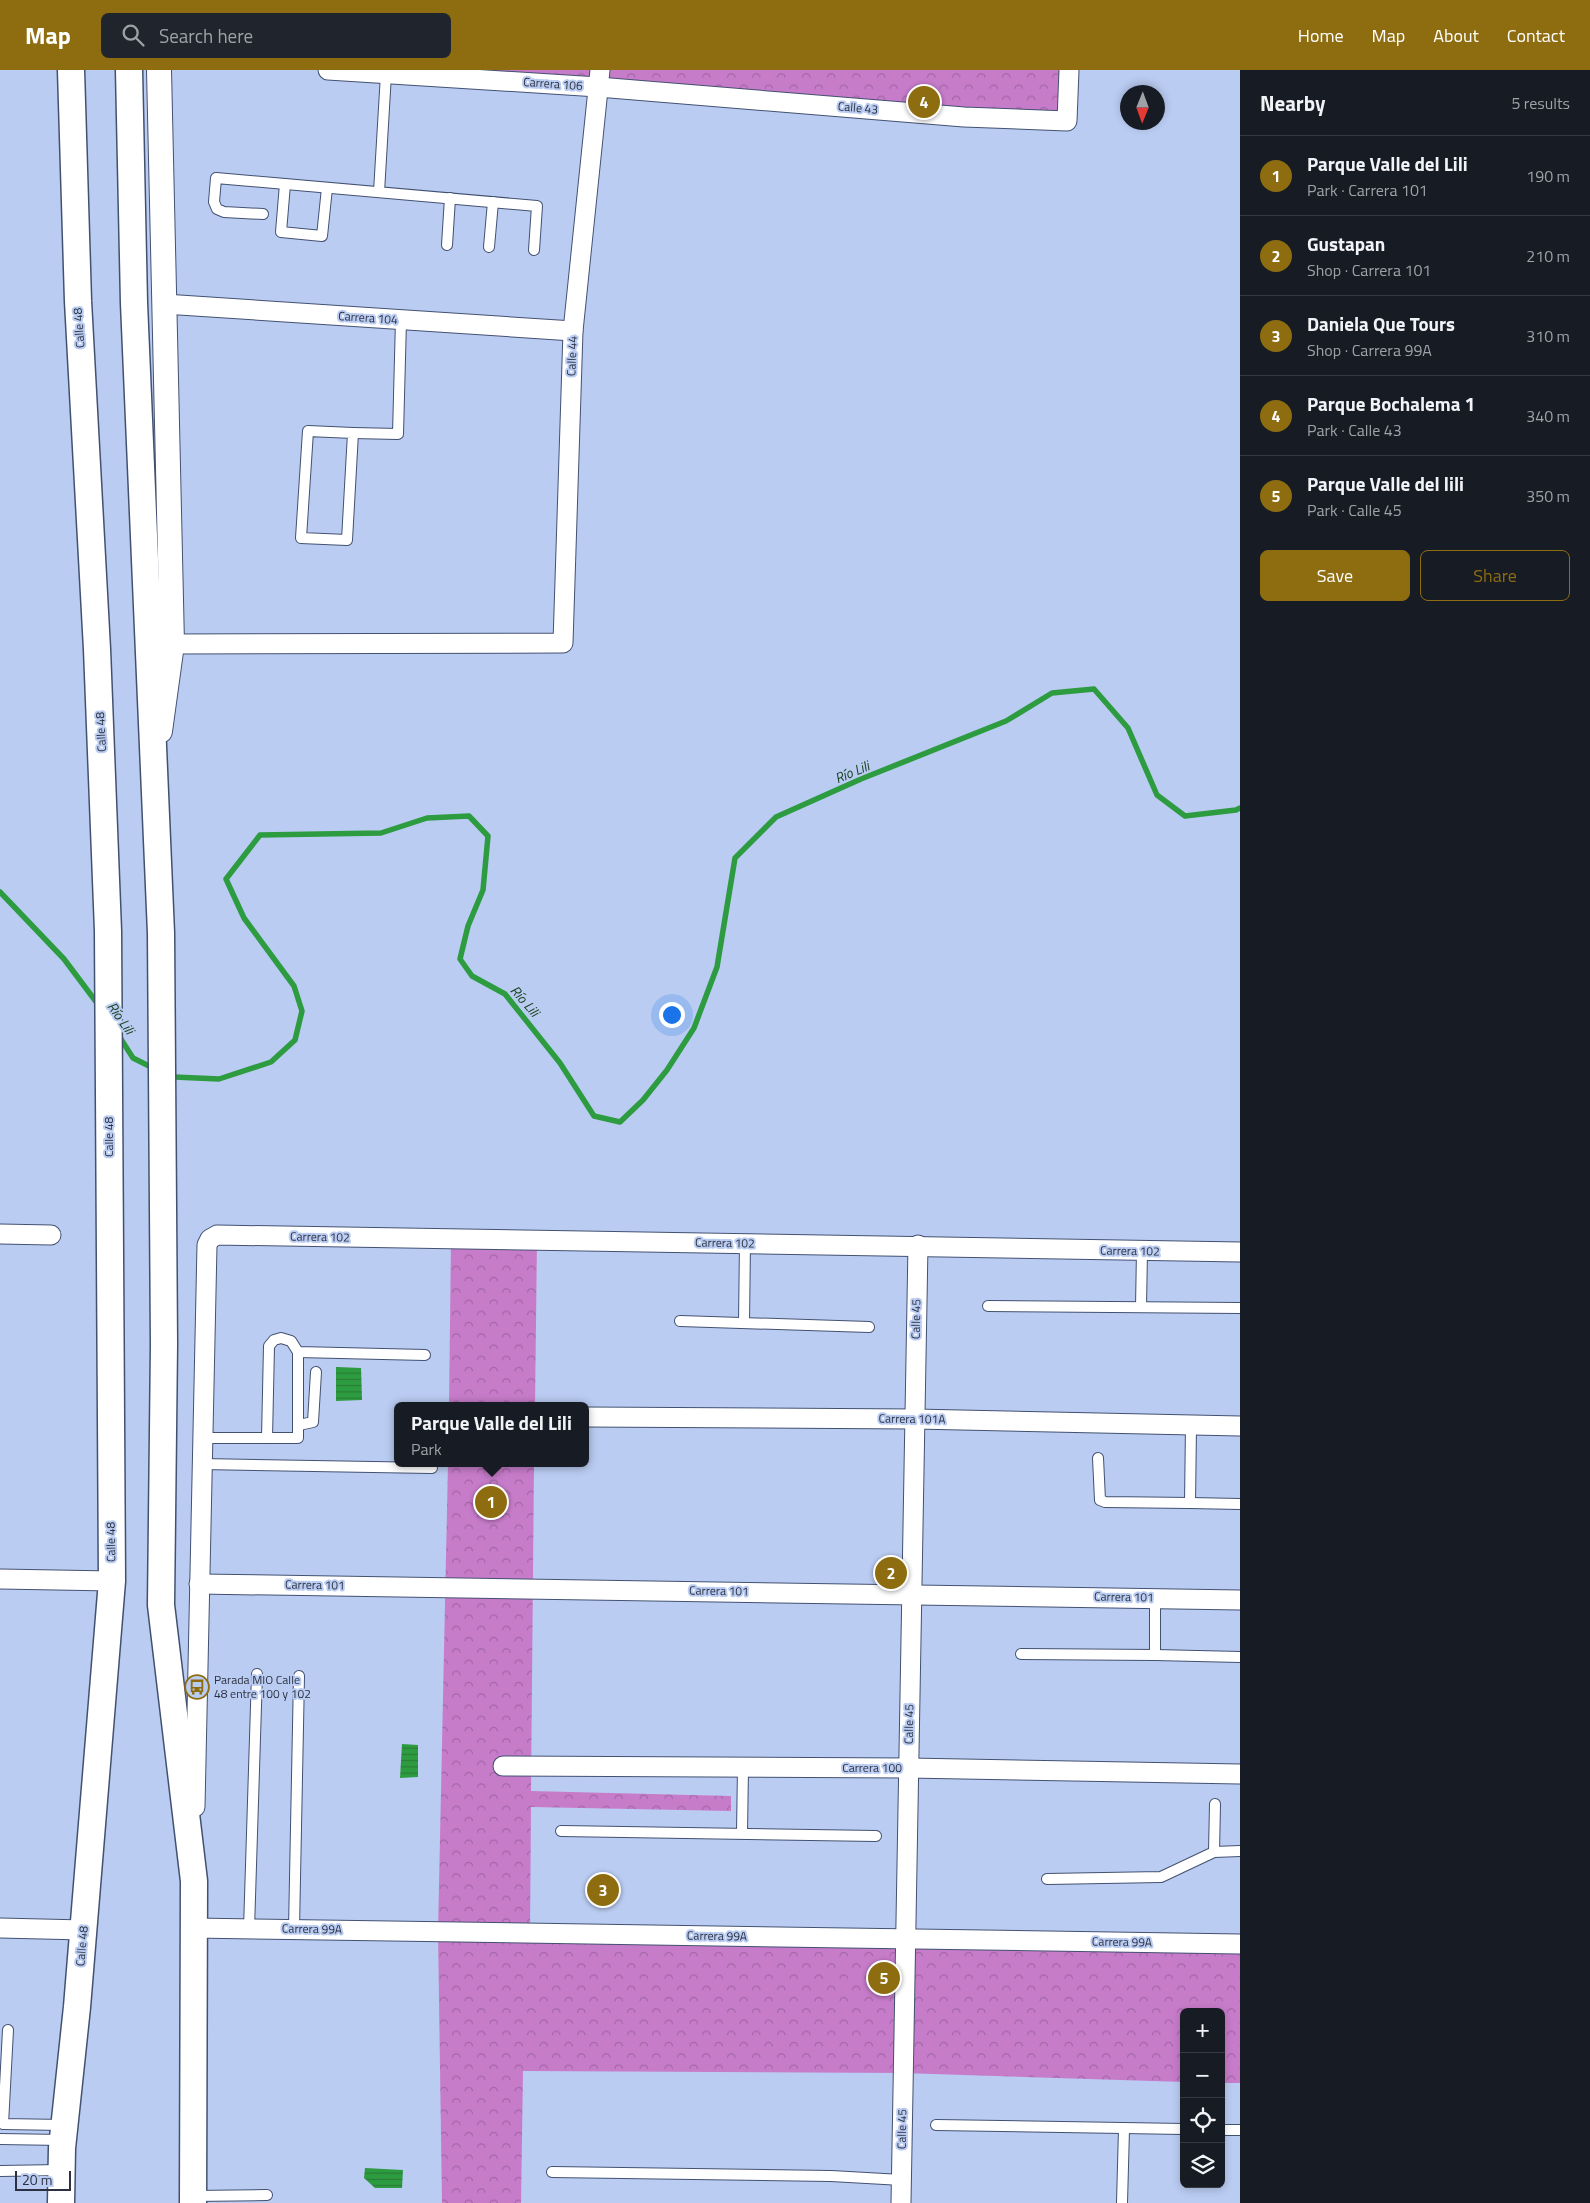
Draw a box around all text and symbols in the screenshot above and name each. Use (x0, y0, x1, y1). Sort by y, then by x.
search box (101, 13, 451, 58)
text: Map (25, 17, 71, 53)
icon: search (119, 21, 147, 49)
text: Search here (159, 21, 253, 50)
text: Home (1298, 22, 1344, 49)
text: Map (1372, 22, 1405, 49)
text: About (1433, 22, 1479, 49)
text: Contact (1507, 22, 1565, 49)
street label: Carrera 106 (523, 72, 584, 95)
pin: 4 (908, 83, 940, 121)
north arrow (1120, 85, 1165, 130)
text: Nearby (1260, 87, 1325, 119)
text: 5 results (1511, 91, 1570, 115)
street label: Calle 43 (837, 96, 879, 119)
text: Parque Valle del Lili (1307, 149, 1468, 178)
text: 1 (1272, 164, 1280, 188)
text: 190 m (1526, 164, 1570, 188)
text: Park · Carrera 101 (1307, 178, 1428, 202)
text: Gustapan (1307, 229, 1385, 258)
text: 2 (1272, 244, 1280, 268)
text: 210 m (1526, 244, 1570, 268)
text: Shop · Carrera 101 (1307, 258, 1431, 282)
street label: Carrera 104 (338, 306, 399, 329)
street label: Calle 48 (68, 307, 89, 349)
text: Daniela Que Tours (1307, 309, 1455, 338)
text: 3 (1272, 324, 1280, 348)
text: 310 m (1526, 324, 1570, 348)
street label: Calle 44 (561, 335, 582, 376)
text: Shop · Carrera 99A (1307, 338, 1432, 362)
text: Parque Bochalema 1 (1307, 389, 1475, 418)
text: 4 (1272, 404, 1280, 428)
text: 340 m (1526, 404, 1570, 428)
text: Park · Calle 43 (1307, 418, 1402, 442)
text: Parque Valle del lili (1307, 469, 1464, 498)
text: 5 (1272, 484, 1280, 508)
text: 350 m (1526, 484, 1570, 508)
text: Park · Calle 45 (1307, 498, 1402, 522)
button: Save (1260, 550, 1410, 601)
button: Share (1420, 550, 1570, 601)
street label: Calle 48 (90, 711, 111, 753)
water label: Río Lili (831, 754, 874, 788)
water label: Río Lili (506, 980, 546, 1023)
water label: Río Lili (103, 997, 141, 1040)
your location (659, 1002, 685, 1028)
street label: Calle 48 (99, 1117, 118, 1157)
street label: Carrera 102 (290, 1226, 350, 1247)
street label: Carrera 102 (695, 1232, 755, 1253)
street label: Carrera 102 (1100, 1240, 1160, 1261)
street label: Calle 45 (906, 1298, 925, 1339)
popup (394, 1402, 589, 1467)
text: Parque Valle del Lili (411, 1408, 572, 1437)
street label: Carrera 101A (878, 1408, 946, 1429)
text: Park (411, 1437, 442, 1461)
pin: 1 (475, 1483, 507, 1521)
street label: Calle 48 (101, 1521, 120, 1562)
pin: 2 (875, 1554, 907, 1592)
street label: Carrera 101 (285, 1574, 345, 1595)
street label: Carrera 101 (689, 1580, 749, 1601)
street label: Carrera 101 (1094, 1586, 1154, 1607)
place label: Parada MIO Calle 48 entre 100 y 102 (214, 1670, 311, 1703)
bus stop icon: Parada MIO Calle 48 entre 100 y 102 (184, 1674, 210, 1700)
street label: Calle 45 (899, 1703, 918, 1744)
street label: Carrera 100 (842, 1758, 902, 1777)
pin: 3 (587, 1871, 619, 1909)
street label: Carrera 99A (282, 1918, 342, 1939)
street label: Calle 48 (70, 1925, 93, 1967)
street label: Carrera 99A (687, 1925, 747, 1946)
street label: Carrera 99A (1092, 1931, 1152, 1952)
pin: 5 (868, 1959, 900, 1997)
map controls (1180, 2008, 1225, 2188)
button: + (1180, 2008, 1225, 2053)
button: − (1180, 2053, 1225, 2098)
button: locate (1180, 2098, 1225, 2143)
street label: Calle 45 (892, 2108, 911, 2149)
button: layers (1180, 2143, 1225, 2188)
scale bar (15, 2168, 71, 2191)
text: 20 m (22, 2169, 52, 2190)

